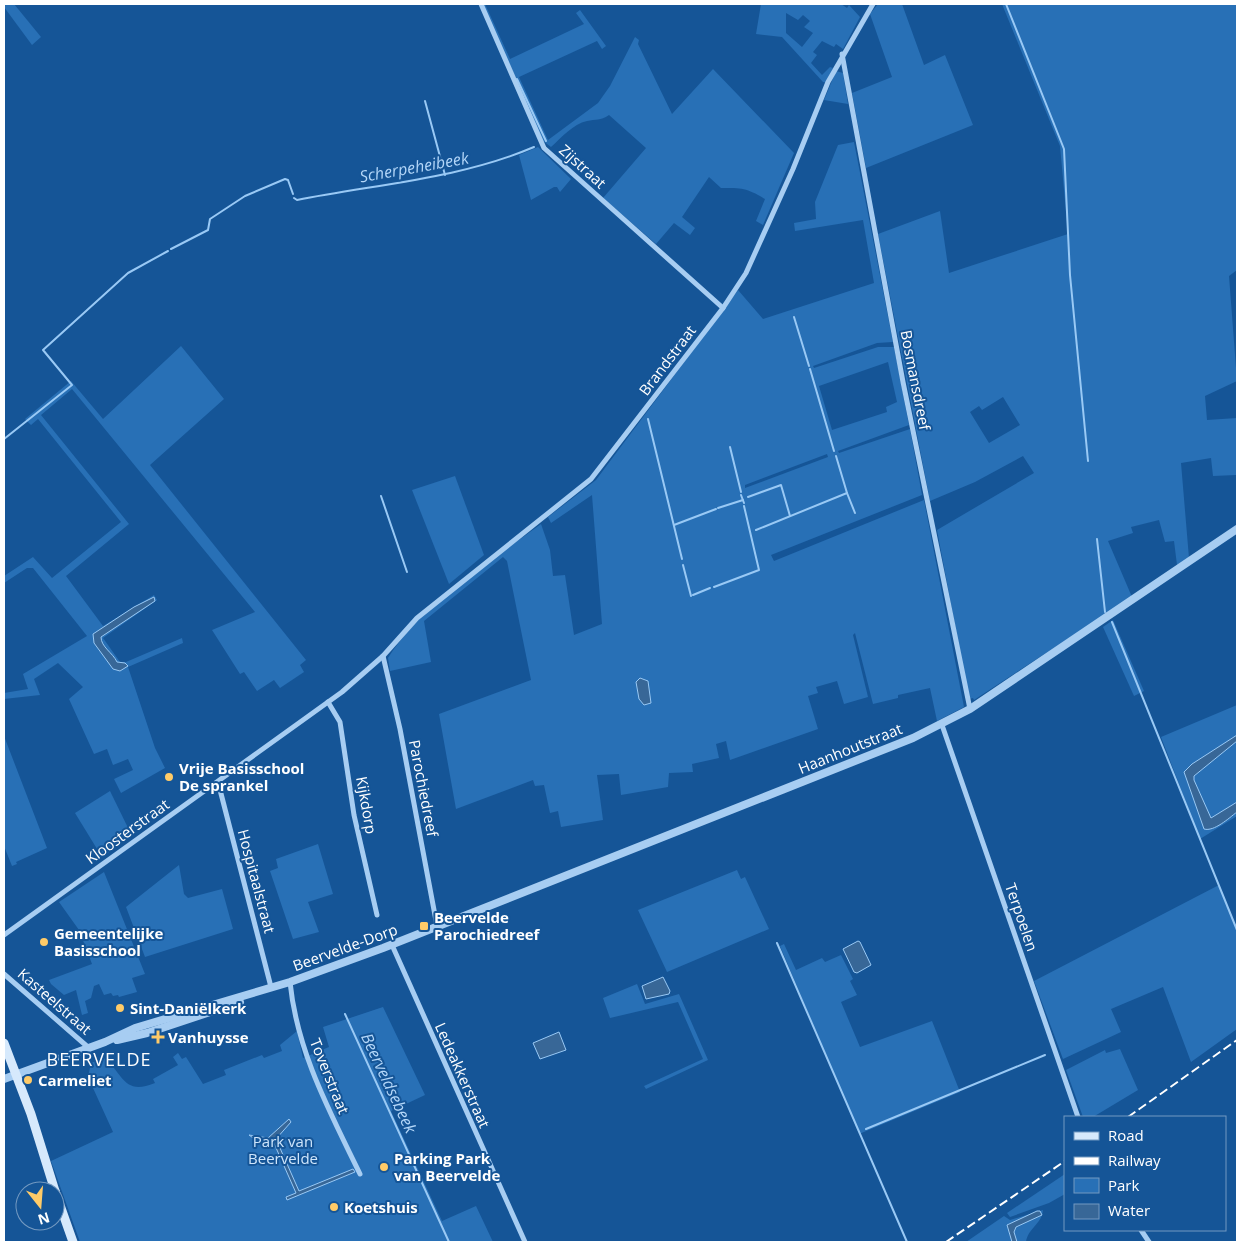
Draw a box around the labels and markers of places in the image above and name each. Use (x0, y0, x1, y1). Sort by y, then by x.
place label: Vrije Basisschool De sprankel (179, 758, 304, 795)
marker: Vrije Basisschool De sprankel (163, 771, 175, 783)
place label: Beervelde Parochiedreef (434, 907, 541, 944)
marker: Beervelde Parochiedreef (418, 920, 430, 932)
place label: Gemeentelijke Basisschool (54, 923, 163, 960)
marker: Gemeentelijke Basisschool (38, 936, 50, 948)
place label: Sint-Daniëlkerk (130, 998, 247, 1018)
marker: Sint-Daniëlkerk (114, 1002, 126, 1014)
place label: Vanhuysse (168, 1027, 249, 1047)
marker: Vanhuysse (152, 1031, 164, 1043)
place label: Carmeliet (38, 1070, 112, 1090)
marker: Carmeliet (22, 1074, 34, 1086)
place label: Parking Park van Beervelde (394, 1148, 500, 1185)
marker: Parking Park van Beervelde (378, 1161, 390, 1173)
place label: Koetshuis (344, 1197, 418, 1217)
marker: Koetshuis (328, 1201, 340, 1213)

